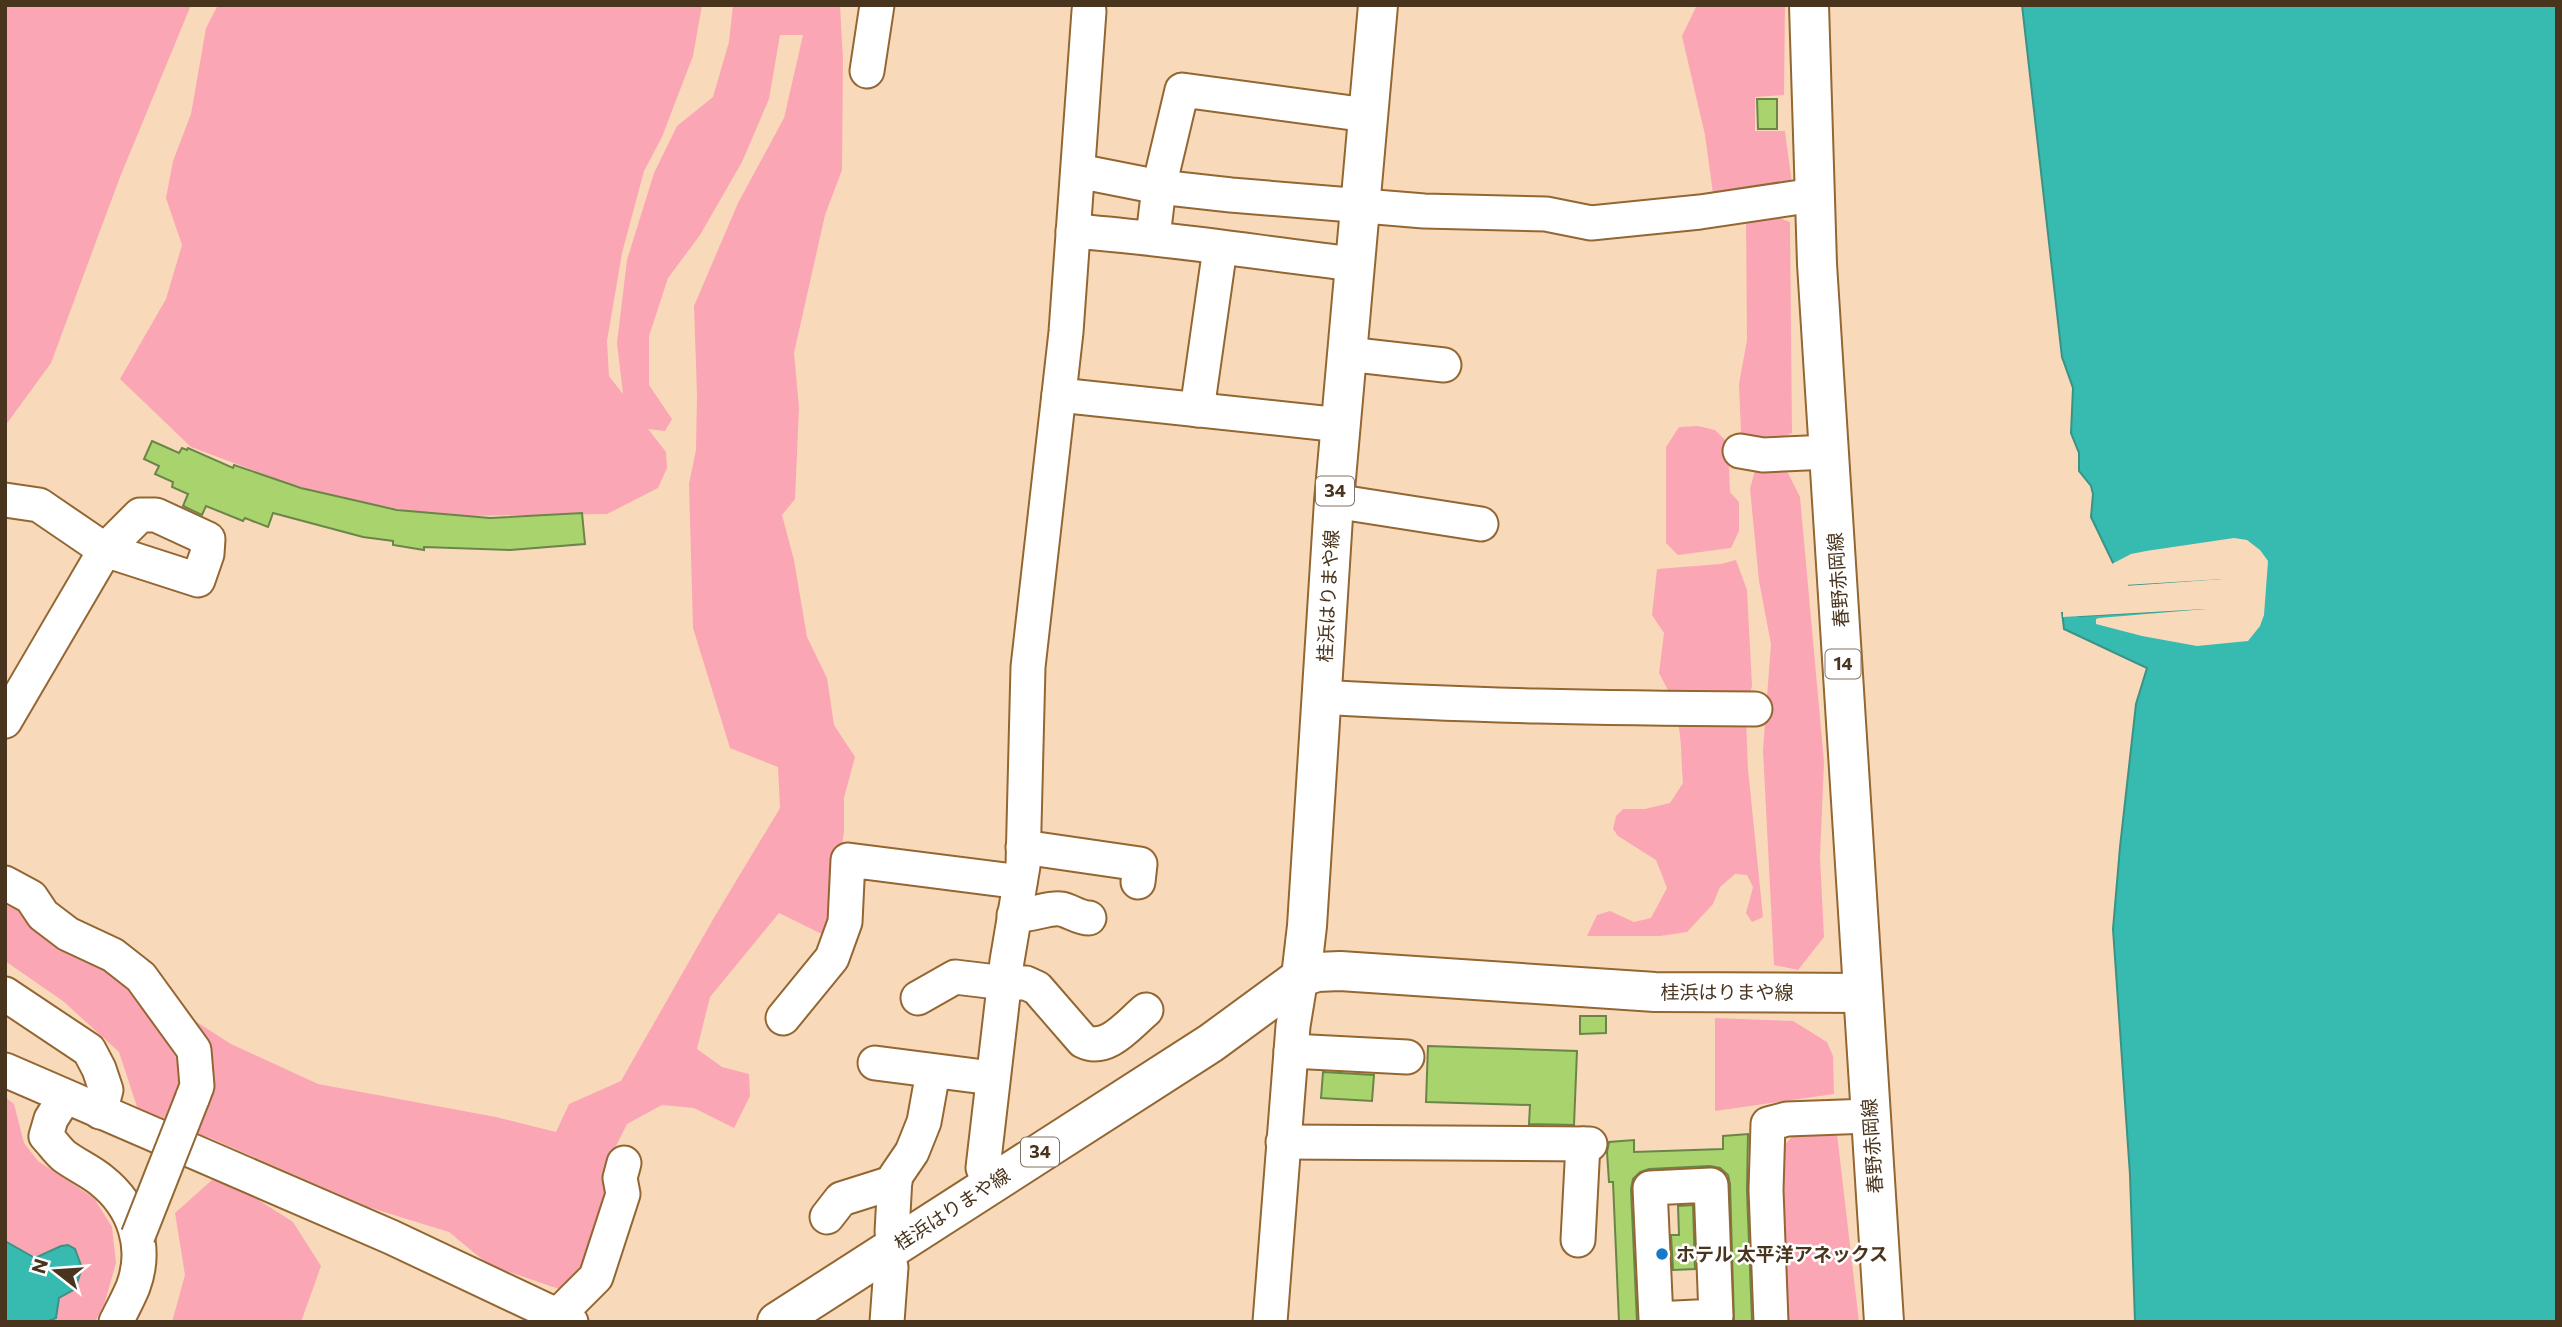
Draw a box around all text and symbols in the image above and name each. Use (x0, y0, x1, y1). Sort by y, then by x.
road number: 34 (1316, 476, 1354, 505)
street label: 桂浜はりまや線 (1313, 529, 1342, 663)
street label: 春野赤岡線 (1823, 532, 1852, 628)
road number: 14 (1826, 650, 1860, 678)
street label: 桂浜はりまや線 (1660, 980, 1794, 1003)
street label: 春野赤岡線 (1857, 1098, 1886, 1194)
road number: 34 (1021, 1138, 1059, 1167)
street label: 桂浜はりまや線 (890, 1163, 1014, 1254)
north arrow (21, 1236, 91, 1306)
place label: ホテル 太平洋アネックス (1676, 1242, 1888, 1265)
marker: ホテル 太平洋アネックス (1654, 1246, 1670, 1262)
text: N (26, 1256, 52, 1276)

